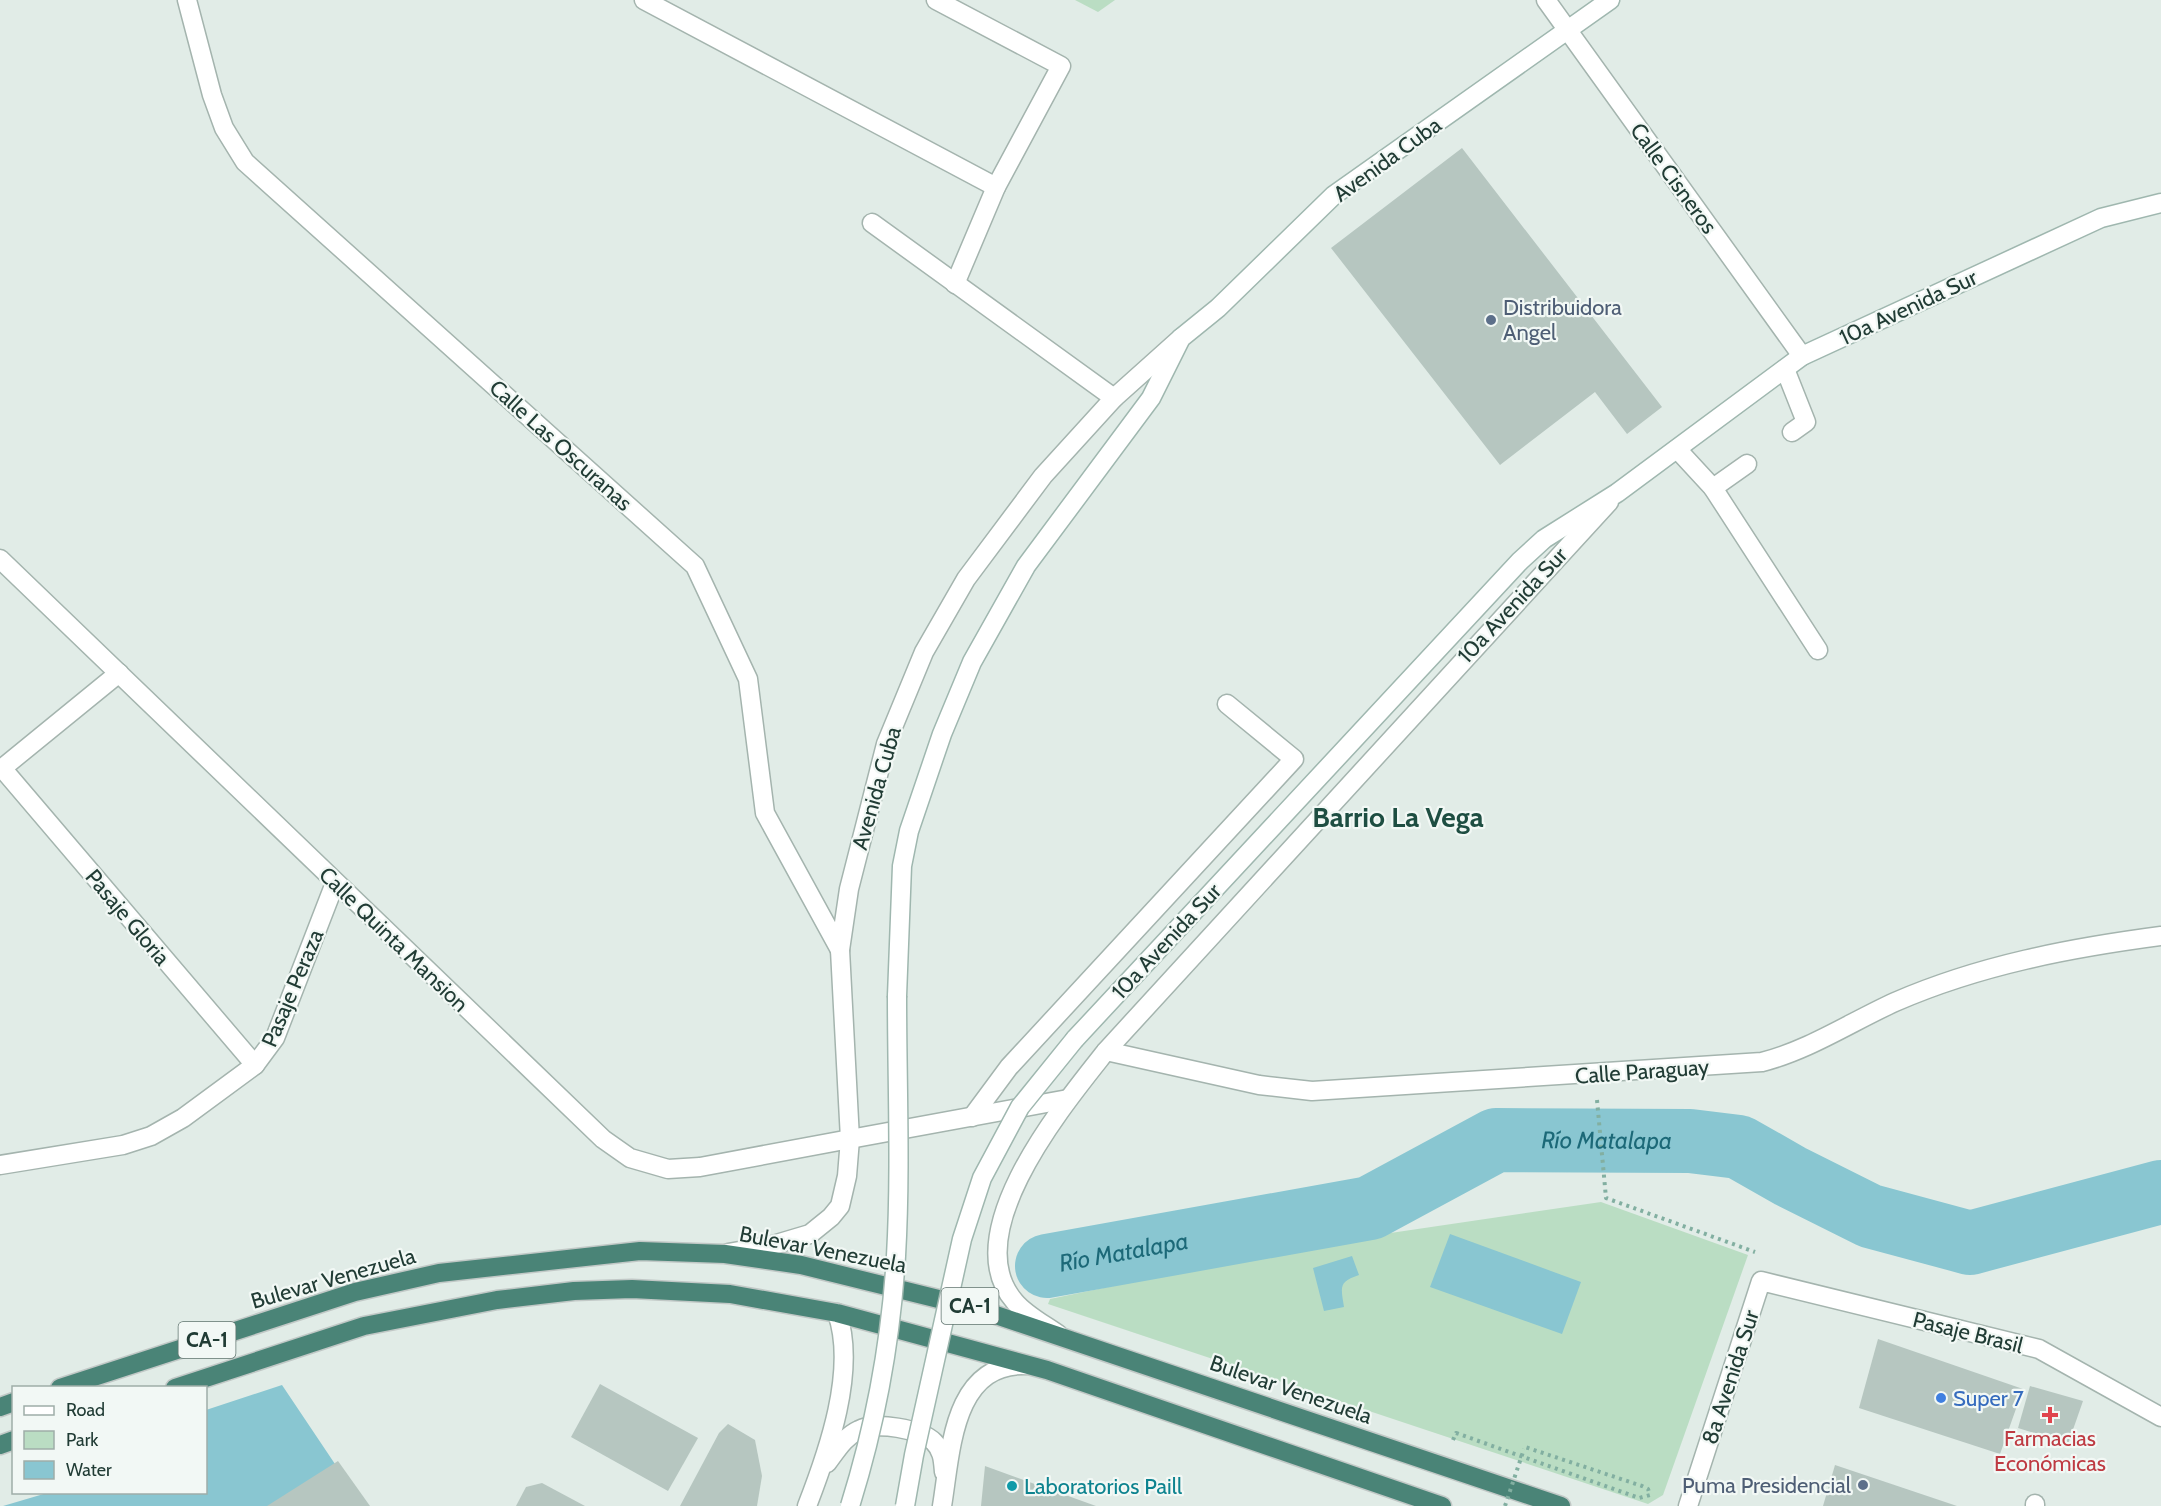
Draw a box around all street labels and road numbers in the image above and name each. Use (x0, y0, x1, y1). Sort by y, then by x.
street label: Avenida Cuba (1328, 111, 1447, 208)
street label: Calle Cisneros (1624, 118, 1723, 239)
street label: 10a Avenida Sur (1835, 264, 1981, 351)
street label: Calle Las Oscuranas (484, 374, 638, 517)
street label: 10a Avenida Sur (1452, 542, 1573, 669)
street label: Avenida Cuba (846, 723, 907, 853)
street label: Calle Quinta Mansion (313, 861, 474, 1018)
street label: Pasaje Gloria (80, 864, 176, 971)
street label: 10a Avenida Sur (1106, 878, 1227, 1005)
street label: Pasaje Peraza (256, 925, 330, 1051)
street label: Calle Paraguay (1574, 1053, 1710, 1090)
street label: Bulevar Venezuela (737, 1220, 909, 1279)
street label: Bulevar Venezuela (248, 1242, 419, 1315)
road number: CA-1 (942, 1288, 998, 1324)
street label: Pasaje Brasil (1910, 1306, 2027, 1359)
street label: 8a Avenida Sur (1696, 1307, 1765, 1448)
road number: CA-1 (178, 1322, 236, 1358)
street label: Bulevar Venezuela (1206, 1349, 1376, 1430)

